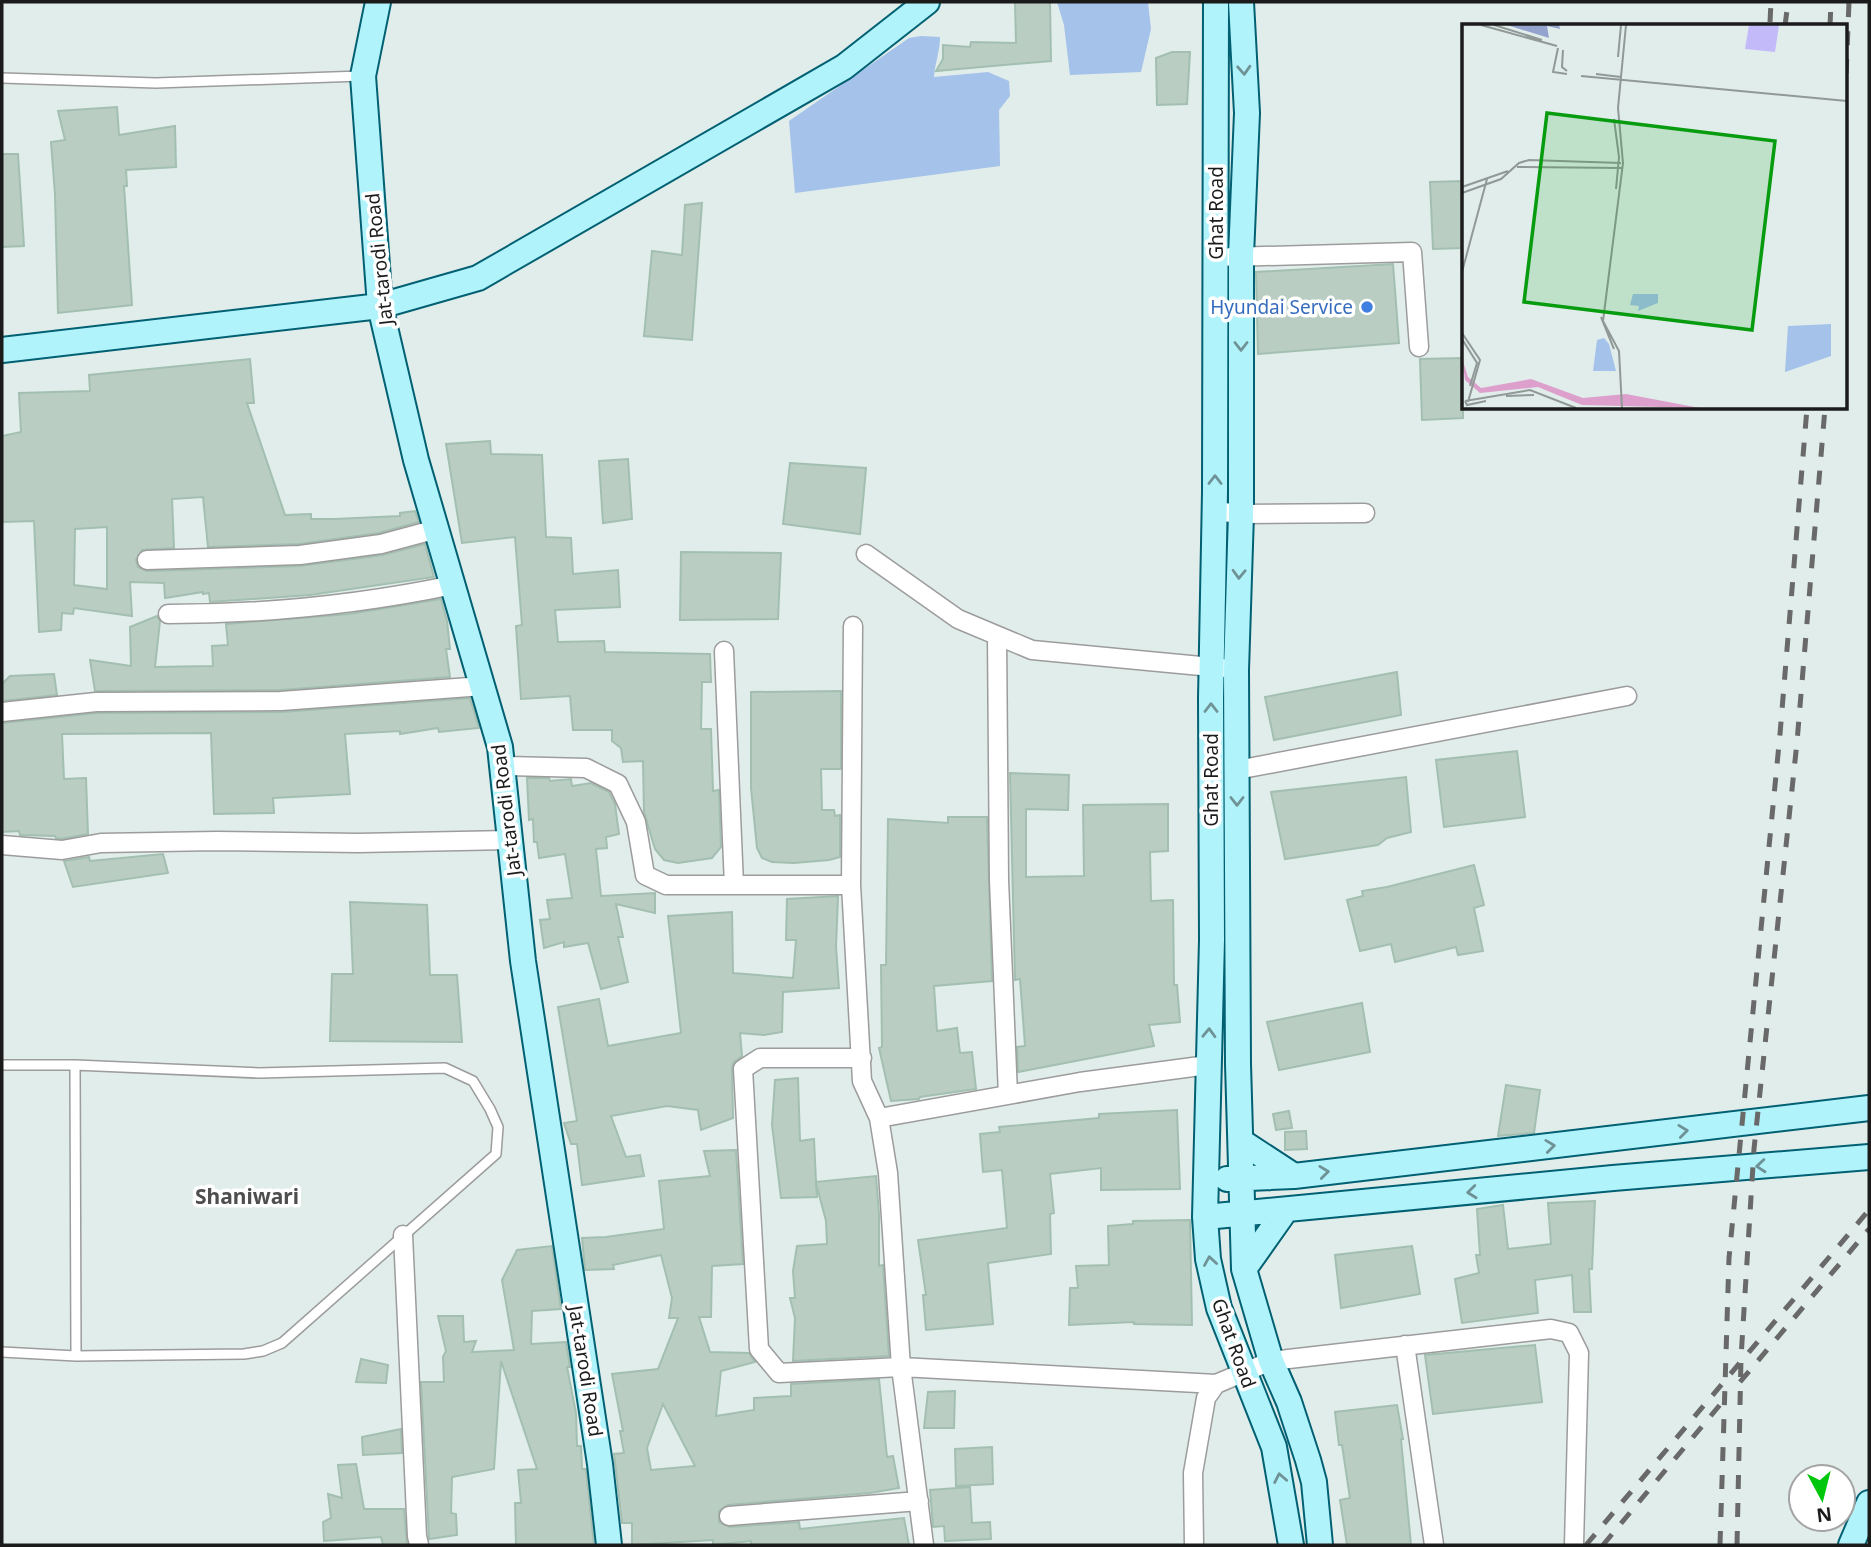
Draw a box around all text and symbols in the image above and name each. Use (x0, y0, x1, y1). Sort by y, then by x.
inset map (1462, 24, 1846, 410)
one-way arrow (1237, 65, 1252, 76)
street label: Ghat Road (1203, 166, 1229, 260)
street label: Jat-tarodi Road (359, 192, 399, 328)
place label: Hyundai Service (1210, 294, 1353, 320)
marker: Hyundai Service (1359, 299, 1375, 315)
one-way arrow (1233, 341, 1249, 352)
one-way arrow (1207, 475, 1223, 485)
one-way arrow (1232, 568, 1247, 579)
one-way arrow (1203, 702, 1219, 713)
street label: Ghat Road (1198, 733, 1224, 827)
street label: Jat-tarodi Road (485, 743, 527, 879)
one-way arrow (1229, 796, 1245, 807)
one-way arrow (1201, 1028, 1216, 1039)
one-way arrow (1677, 1123, 1689, 1138)
one-way arrow (1545, 1139, 1556, 1154)
one-way arrow (1755, 1158, 1766, 1173)
one-way arrow (1318, 1165, 1330, 1180)
district label: Shaniwari (195, 1182, 299, 1210)
one-way arrow (1466, 1185, 1477, 1200)
one-way arrow (1203, 1255, 1218, 1266)
street label: Ghat Road (1206, 1295, 1262, 1391)
street label: Jat-tarodi Road (562, 1302, 609, 1438)
north arrow (1787, 1463, 1857, 1533)
one-way arrow (1273, 1472, 1288, 1484)
text: N (1815, 1501, 1833, 1529)

